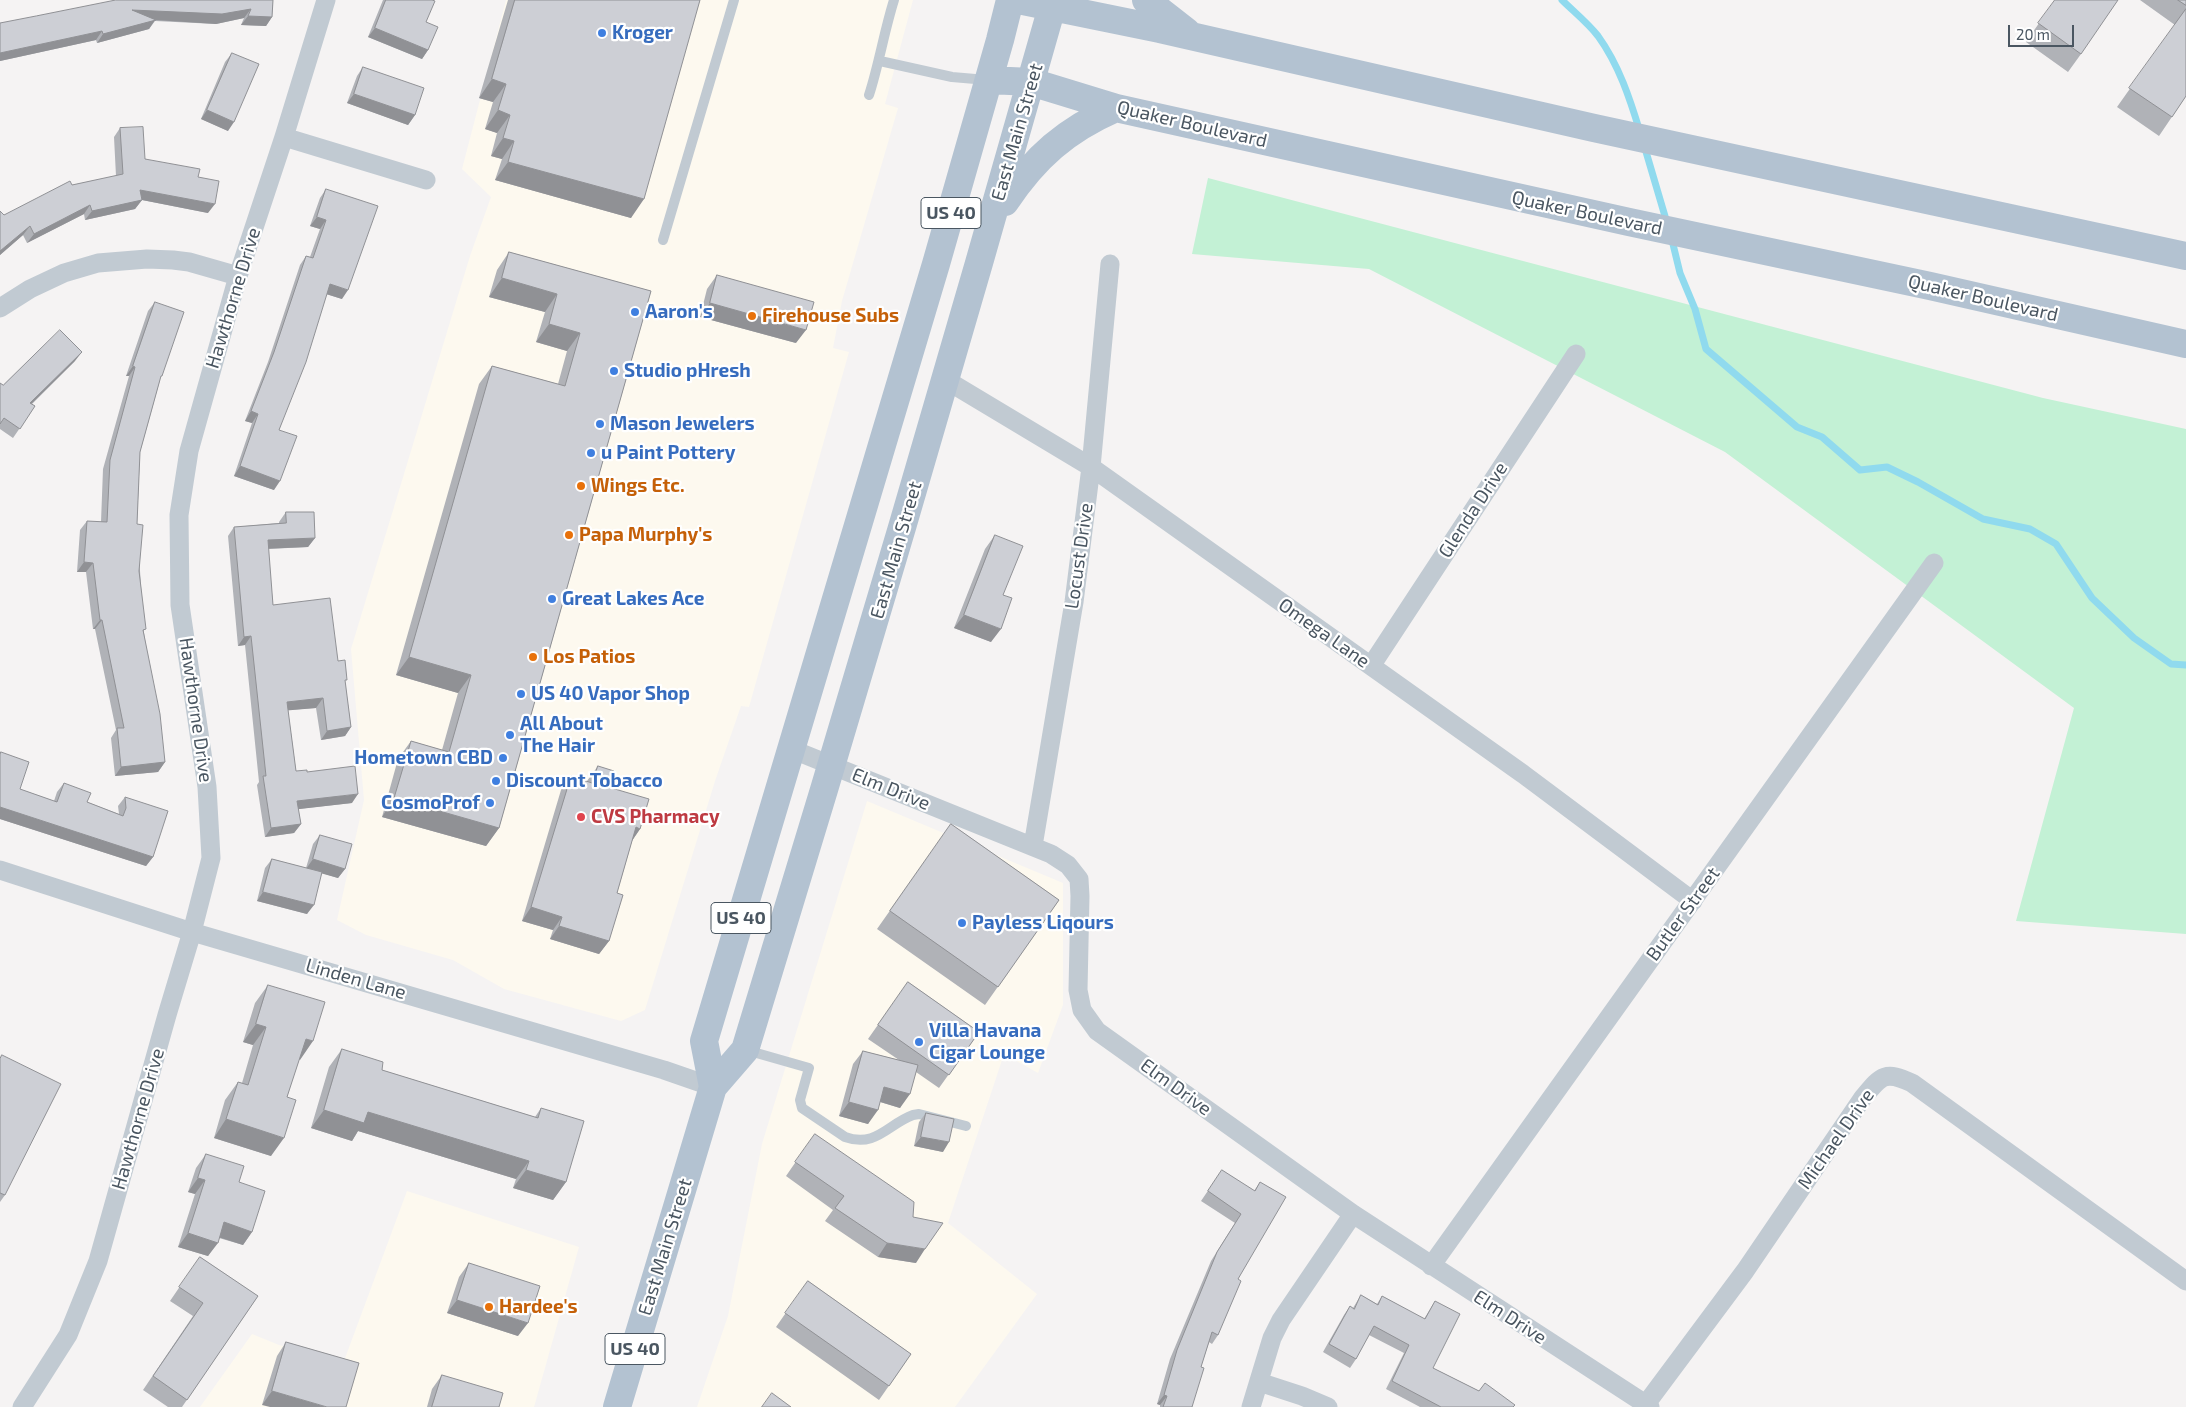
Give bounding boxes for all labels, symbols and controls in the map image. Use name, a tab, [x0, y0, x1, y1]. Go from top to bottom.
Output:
scale bar	[2011, 15, 2077, 47]
place label: Kroger	[612, 22, 673, 44]
text: 20 m	[2016, 25, 2050, 43]
marker: Kroger	[596, 27, 608, 39]
street label: East Main Street	[986, 61, 1048, 203]
street label: Quaker Boulevard	[1115, 96, 1269, 152]
street label: Quaker Boulevard	[1510, 186, 1664, 240]
road number: US 40	[921, 198, 981, 228]
street label: Hawthorne Drive	[201, 225, 265, 371]
street label: Quaker Boulevard	[1906, 270, 2060, 326]
place label: Aaron's	[645, 301, 713, 323]
place label: Firehouse Subs	[762, 305, 899, 327]
marker: Aaron's	[629, 306, 641, 318]
marker: Firehouse Subs	[746, 310, 758, 322]
place label: Studio pHresh	[624, 360, 751, 382]
marker: Studio pHresh	[608, 365, 620, 377]
place label: Mason Jewelers	[610, 413, 755, 435]
marker: Mason Jewelers	[594, 418, 606, 430]
place label: u Paint Pottery	[601, 442, 735, 464]
marker: u Paint Pottery	[585, 447, 597, 459]
street label: Glenda Drive	[1434, 458, 1512, 562]
place label: Wings Etc.	[591, 475, 685, 497]
street label: East Main Street	[865, 479, 927, 621]
marker: Wings Etc.	[575, 480, 587, 492]
street label: Locust Drive	[1060, 501, 1098, 611]
place label: Papa Murphy's	[579, 524, 712, 546]
marker: Papa Murphy's	[563, 529, 575, 541]
place label: Great Lakes Ace	[562, 588, 705, 610]
marker: Great Lakes Ace	[546, 593, 558, 605]
street label: Omega Lane	[1274, 593, 1374, 673]
street label: Hawthorne Drive	[175, 636, 217, 784]
place label: Los Patios	[543, 646, 635, 668]
marker: Los Patios	[527, 651, 539, 663]
place label: US 40 Vapor Shop	[531, 683, 690, 705]
marker: US 40 Vapor Shop	[515, 688, 527, 700]
place label: All About The Hair	[520, 713, 603, 757]
marker: All About The Hair	[504, 729, 516, 741]
place label: Hometown CBD	[354, 747, 493, 769]
marker: Hometown CBD	[497, 752, 509, 764]
street label: Elm Drive	[849, 763, 933, 815]
place label: Discount Tobacco	[506, 770, 663, 792]
marker: Discount Tobacco	[490, 775, 502, 787]
place label: CosmoProf	[381, 792, 480, 814]
marker: CosmoProf	[484, 797, 496, 809]
place label: CVS Pharmacy	[591, 806, 720, 828]
marker: CVS Pharmacy	[575, 811, 587, 823]
street label: Butler Street	[1641, 863, 1725, 965]
road number: US 40	[711, 902, 771, 934]
place label: Payless Liqours	[972, 912, 1114, 934]
marker: Payless Liqours	[956, 917, 968, 929]
street label: Linden Lane	[303, 954, 409, 1004]
place label: Villa Havana Cigar Lounge	[929, 1020, 1045, 1064]
marker: Villa Havana Cigar Lounge	[913, 1036, 925, 1048]
street label: Hawthorne Drive	[107, 1046, 169, 1192]
street label: Elm Drive	[1136, 1054, 1216, 1120]
street label: Michael Drive	[1793, 1084, 1879, 1194]
street label: East Main Street	[633, 1176, 697, 1318]
street label: Elm Drive	[1469, 1285, 1551, 1349]
place label: Hardee's	[499, 1296, 578, 1318]
marker: Hardee's	[483, 1301, 495, 1313]
road number: US 40	[605, 1334, 665, 1365]

